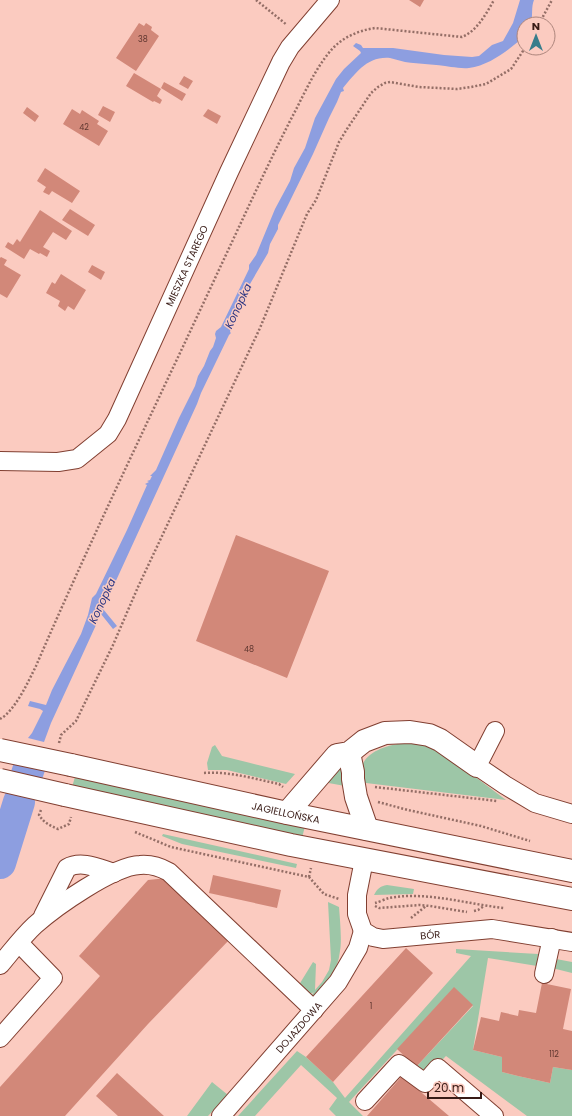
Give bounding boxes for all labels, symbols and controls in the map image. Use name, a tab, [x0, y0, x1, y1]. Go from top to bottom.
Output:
north arrow	[516, 16, 556, 56]
text: N	[532, 18, 540, 34]
house number: 38	[138, 34, 148, 45]
house number: 42	[79, 122, 89, 133]
street label: MIESZKA STAREGO	[162, 222, 212, 309]
water label: Konopka	[221, 280, 256, 331]
water label: Konopka	[85, 575, 120, 626]
house number: 48	[244, 644, 254, 655]
street label: JAGIELLOŃSKA	[250, 798, 322, 827]
street label: BÓR	[420, 926, 441, 943]
street label: DOJAZDOWA	[272, 998, 325, 1056]
house number: 1	[370, 1001, 372, 1012]
house number: 112	[549, 1049, 559, 1060]
scale bar	[428, 1074, 481, 1100]
text: 20 m	[434, 1079, 464, 1096]

